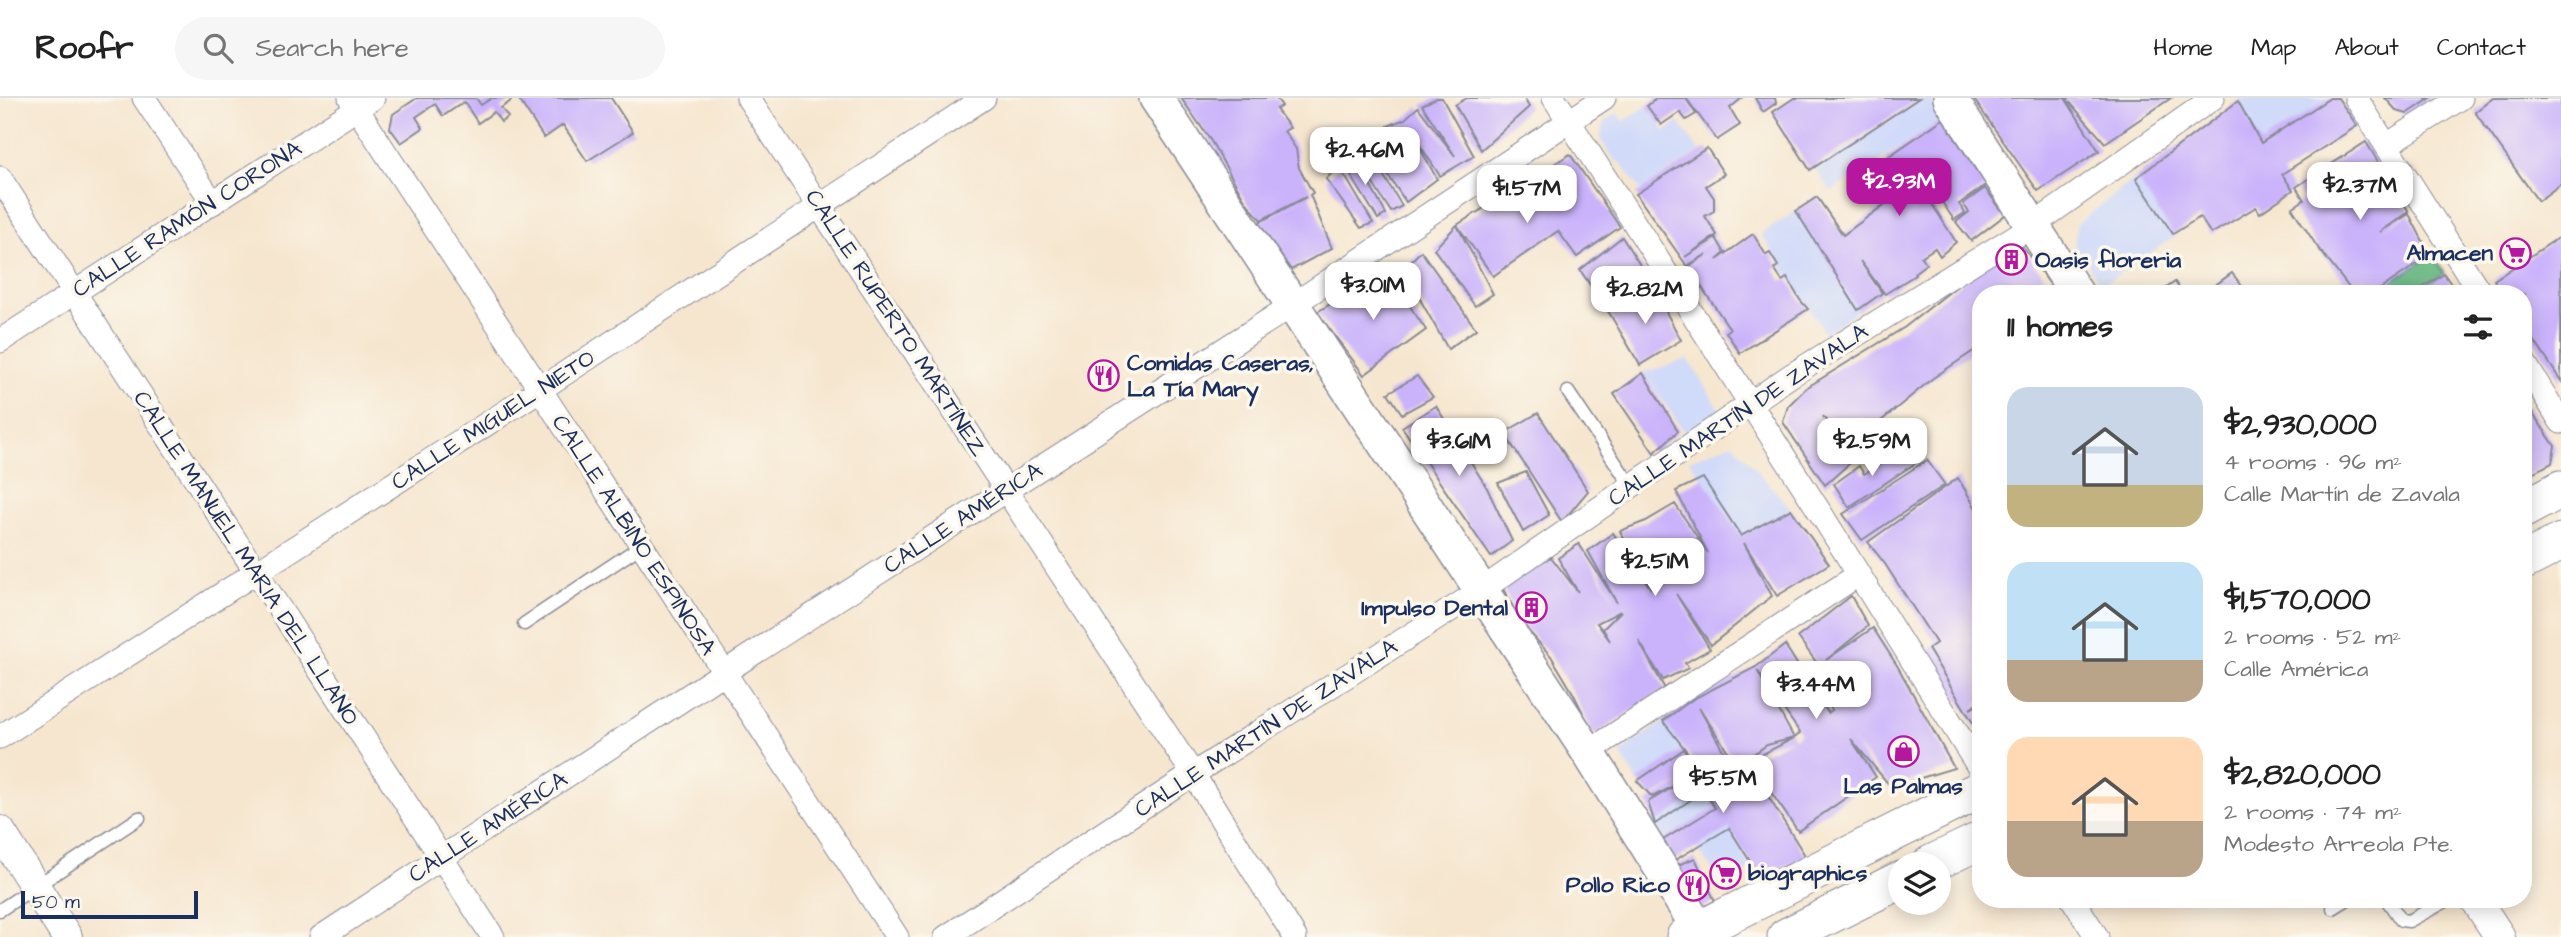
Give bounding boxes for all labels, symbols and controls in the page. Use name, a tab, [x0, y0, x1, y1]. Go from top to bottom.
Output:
search box	[175, 17, 665, 80]
text: Roofr	[35, 25, 133, 71]
icon: search	[199, 29, 237, 67]
text: Search here	[255, 30, 409, 66]
text: Home	[2153, 31, 2213, 65]
text: Map	[2251, 31, 2296, 65]
text: About	[2334, 31, 2399, 65]
text: Contact	[2437, 31, 2526, 65]
pin: $2.46M	[1308, 127, 1422, 187]
street label: CALLE RAMÓN CORONA	[66, 133, 308, 305]
text: $2.46M	[1326, 134, 1404, 166]
pin: $2.93M	[1842, 158, 1956, 218]
pin: $2.37M	[2303, 162, 2417, 222]
text: $2.93M	[1862, 165, 1936, 197]
pin: $1.57M	[1470, 166, 1584, 225]
text: $2.37M	[2323, 169, 2397, 201]
text: $1.57M	[1493, 172, 1561, 204]
street label: CALLE RUPERTO MARTÍNEZ	[797, 183, 995, 463]
supermarket icon: Almacen	[2499, 236, 2533, 270]
place label: Almacen	[2407, 237, 2493, 269]
building icon: Oasis floreria	[1995, 243, 2029, 277]
place label: Oasis floreria	[2035, 244, 2181, 276]
pin: $3.01M	[1316, 262, 1430, 322]
pin: $2.82M	[1588, 266, 1702, 326]
text: $3.01M	[1341, 269, 1405, 301]
text: $2.82M	[1607, 273, 1683, 305]
text: 11 homes	[2007, 306, 2113, 348]
icon: filters	[2459, 308, 2497, 346]
street label: CALLE MARTÍN DE ZAVALA	[1602, 316, 1875, 514]
street label: CALLE MIGUEL NIETO	[385, 342, 601, 498]
place label: Comidas Caseras, La Tía Mary	[1127, 347, 1314, 407]
restaurant icon: Comidas Caseras, La Tía Mary	[1087, 359, 1121, 393]
street label: CALLE MANUEL MARIA DEL LLANO	[126, 384, 366, 732]
text: $2,930,000	[2224, 404, 2377, 446]
street label: CALLE ALBINO ESPINOSA	[544, 408, 724, 662]
icon: home	[2063, 415, 2147, 499]
pin: $3.61M	[1402, 418, 1516, 478]
pin: $2.59M	[1815, 418, 1929, 478]
text: $3.61M	[1427, 425, 1491, 457]
text: $2.59M	[1833, 425, 1911, 457]
text: 4 rooms · 96 m²	[2224, 446, 2402, 478]
street label: CALLE AMÉRICA	[877, 454, 1049, 582]
text: Calle Martín de Zavala	[2224, 478, 2460, 510]
pin: $2.51M	[1598, 538, 1712, 598]
text: $2.51M	[1621, 545, 1689, 577]
text: $1,570,000	[2224, 579, 2371, 621]
icon: home	[2063, 590, 2147, 674]
building icon: Impulso Dental	[1514, 591, 1548, 625]
place label: Impulso Dental	[1361, 592, 1508, 624]
text: 2 rooms · 52 m²	[2224, 621, 2401, 653]
street label: CALLE MARTÍN DE ZAVALA	[1128, 631, 1404, 825]
text: Calle América	[2224, 653, 2368, 685]
pin: $3.44M	[1759, 662, 1873, 721]
text: $3.44M	[1777, 668, 1855, 700]
shop icon: Las Palmas	[1886, 735, 1920, 769]
text: $2,820,000	[2224, 754, 2381, 796]
pin: $5.5M	[1674, 756, 1772, 815]
text: $5.5M	[1689, 762, 1757, 794]
street label: CALLE AMÉRICA	[402, 763, 574, 891]
icon: home	[2063, 765, 2147, 849]
place label: Las Palmas	[1843, 770, 1963, 802]
text: 2 rooms · 74 m²	[2224, 796, 2402, 828]
text: Modesto Arreola Pte.	[2224, 828, 2453, 860]
map controls	[1888, 852, 1951, 915]
button: layers	[1888, 852, 1951, 915]
supermarket icon: biographics	[1708, 856, 1742, 890]
place label: biographics	[1748, 857, 1868, 890]
restaurant icon: Pollo Rico	[1676, 868, 1710, 902]
place label: Pollo Rico	[1566, 869, 1670, 901]
scale bar	[21, 888, 198, 920]
text: 50 m	[32, 889, 80, 916]

